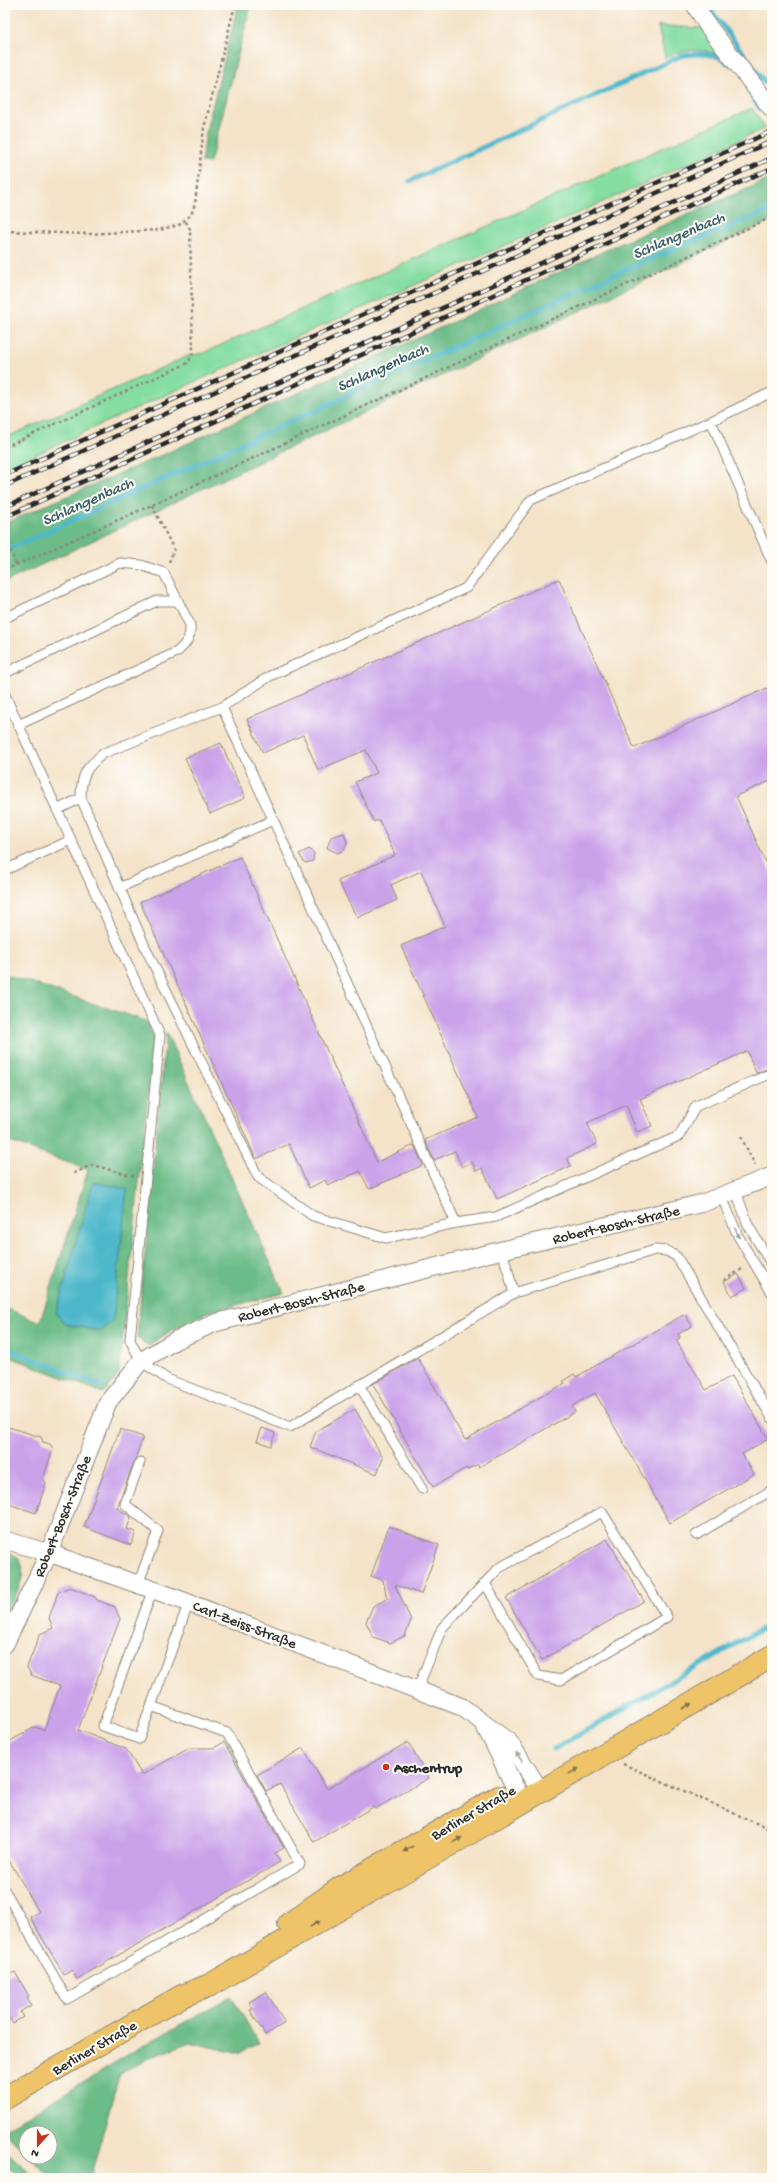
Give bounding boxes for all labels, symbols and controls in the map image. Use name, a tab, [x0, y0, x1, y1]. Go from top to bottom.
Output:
water label: Schlangenbach	[631, 209, 728, 265]
water label: Schlangenbach	[335, 340, 432, 398]
water label: Schlangenbach	[40, 474, 137, 532]
street label: Robert-Bosch-Straße	[551, 1203, 682, 1249]
one-way arrow	[734, 1227, 740, 1238]
street label: Robert-Bosch-Straße	[236, 1278, 367, 1327]
street label: Robert-Bosch-Straße	[31, 1453, 97, 1580]
street label: Carl-Zeiss-Straße	[190, 1598, 299, 1654]
one-way arrow	[681, 1702, 693, 1709]
one-way arrow	[515, 1752, 523, 1762]
place label: Aschentrup	[393, 1760, 463, 1778]
marker: Aschentrup	[381, 1762, 391, 1772]
one-way arrow	[568, 1767, 580, 1774]
street label: Berliner Straße	[428, 1782, 520, 1846]
one-way arrow	[451, 1836, 463, 1843]
one-way arrow	[402, 1846, 414, 1853]
one-way arrow	[309, 1920, 321, 1927]
street label: Berliner Straße	[49, 2017, 141, 2081]
north arrow	[18, 2125, 58, 2165]
text: N	[30, 2146, 41, 2159]

